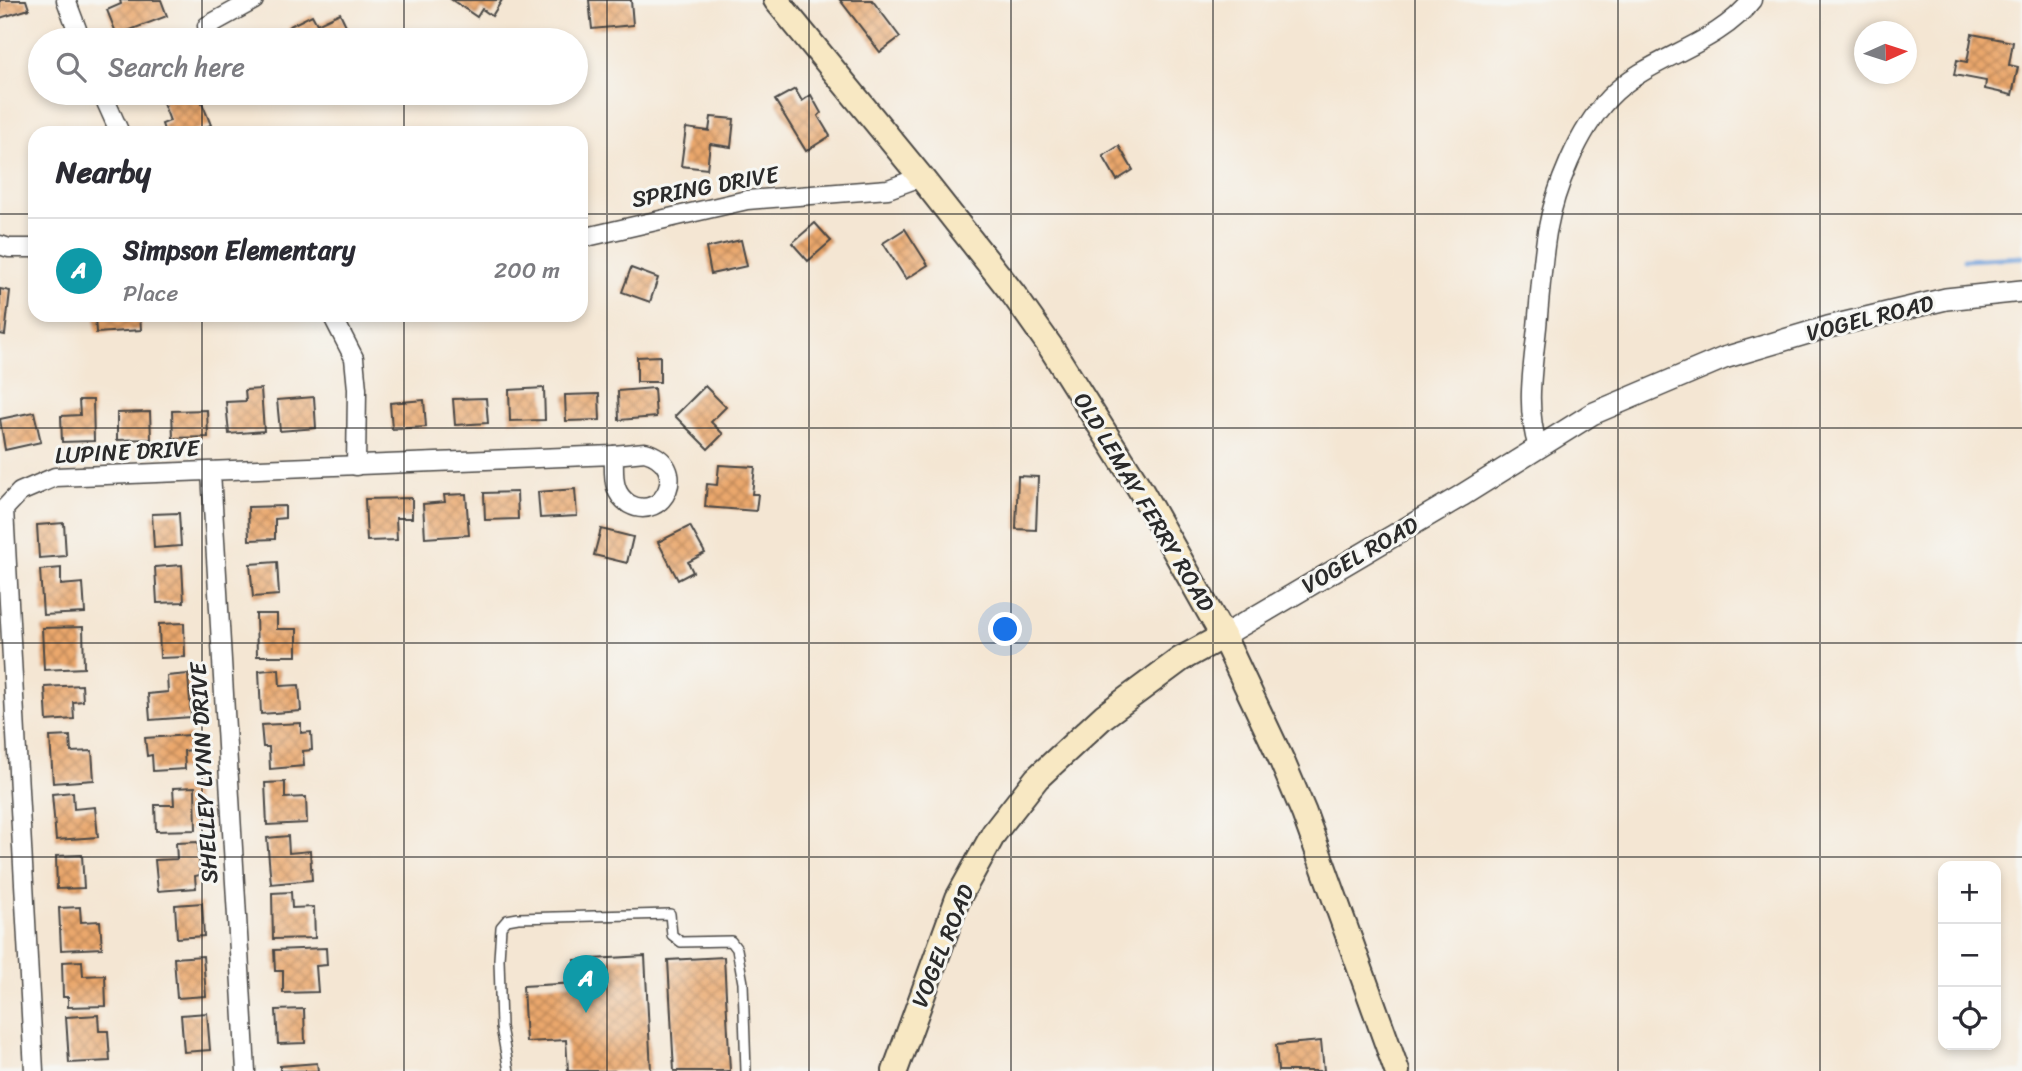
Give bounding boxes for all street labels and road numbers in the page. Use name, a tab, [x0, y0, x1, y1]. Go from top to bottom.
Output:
street label: SPRING DRIVE	[628, 154, 783, 220]
street label: VOGEL ROAD	[1802, 282, 1938, 354]
street label: OLD LEMAY FERRY ROAD	[1062, 384, 1226, 620]
street label: LUPINE DRIVE	[54, 428, 202, 476]
street label: VOGEL ROAD	[1293, 505, 1427, 605]
street label: SHELLEY LYNN DRIVE	[178, 660, 230, 885]
street label: VOGEL ROAD	[900, 878, 986, 1014]

